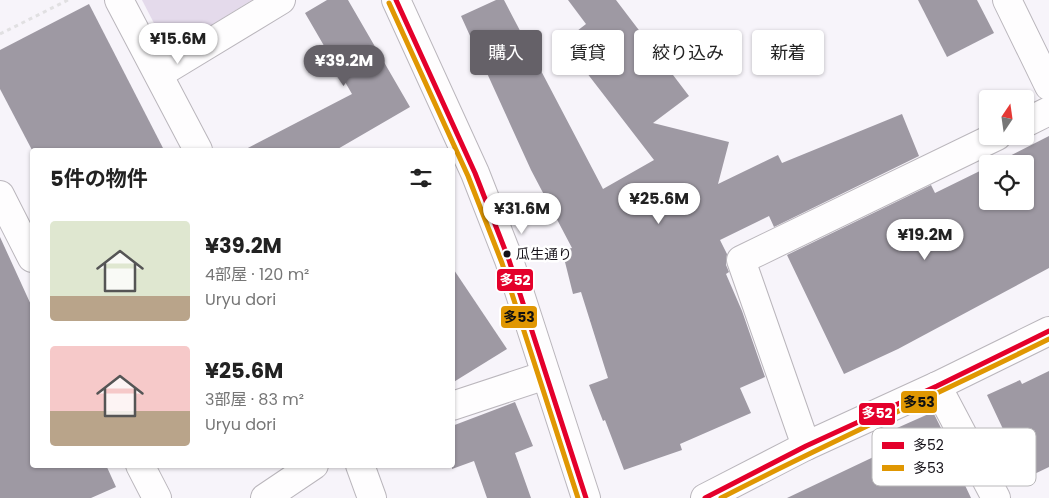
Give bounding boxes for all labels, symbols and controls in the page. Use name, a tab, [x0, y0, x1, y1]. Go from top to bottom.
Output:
pin: ¥15.6M	[137, 22, 219, 65]
text: ¥15.6M	[150, 27, 206, 50]
chip: 購入	[470, 30, 542, 75]
chip: 賃貸	[552, 30, 624, 75]
chip: 絞り込み	[634, 30, 742, 75]
chip: 新着	[752, 30, 824, 75]
pin: ¥39.2M	[303, 44, 385, 87]
text: ¥39.2M	[315, 49, 373, 72]
north arrow	[979, 90, 1034, 145]
map controls	[979, 90, 1034, 210]
button: locate	[979, 155, 1034, 210]
text: 5件の物件	[50, 164, 148, 193]
icon: filters	[407, 164, 435, 192]
pin: ¥25.6M	[618, 182, 700, 225]
text: ¥25.6M	[629, 187, 689, 210]
pin: ¥31.6M	[481, 192, 563, 235]
text: ¥31.6M	[494, 197, 550, 220]
pin: ¥19.2M	[884, 218, 966, 261]
text: ¥19.2M	[898, 223, 952, 246]
text: ¥39.2M	[205, 231, 282, 260]
icon: home	[90, 241, 150, 301]
place label: 瓜生通り	[516, 244, 572, 264]
marker: 瓜生通り	[502, 249, 512, 259]
text: 4部屋 · 120 m²	[205, 263, 309, 286]
line badge: 多52	[496, 268, 534, 292]
text: 多52	[499, 270, 531, 290]
text: Uryu dori	[205, 288, 276, 311]
line badge: 多53	[500, 305, 538, 329]
text: 多53	[503, 307, 535, 327]
text: ¥25.6M	[205, 356, 283, 385]
icon: home	[90, 366, 150, 426]
text: 3部屋 · 83 m²	[205, 388, 304, 411]
line badge: 多53	[900, 390, 938, 414]
text: 多53	[903, 392, 935, 412]
line badge: 多52	[858, 402, 896, 426]
text: 多52	[861, 403, 893, 423]
text: Uryu dori	[205, 413, 276, 436]
legend	[872, 428, 1036, 486]
text: 多52	[913, 435, 944, 455]
text: 多53	[913, 458, 944, 478]

